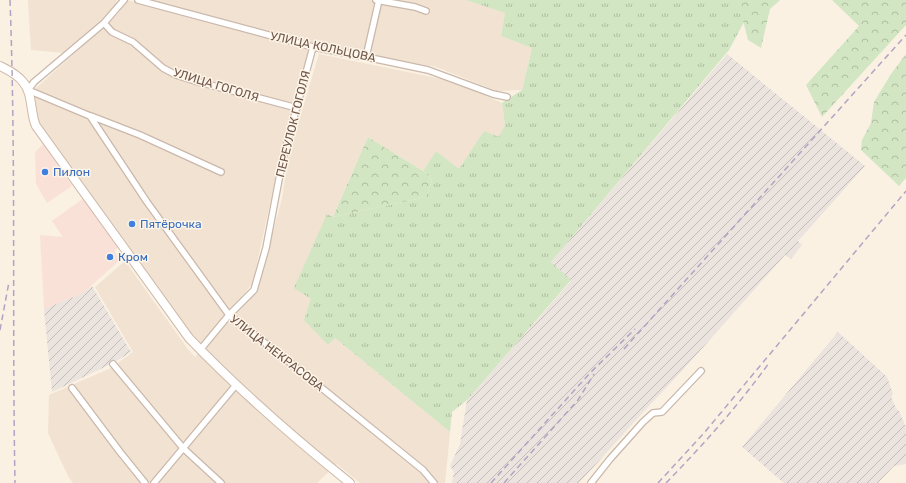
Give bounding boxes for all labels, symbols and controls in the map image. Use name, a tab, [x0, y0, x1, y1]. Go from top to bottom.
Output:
street label: УЛИЦА КОЛЬЦОВА	[269, 29, 377, 65]
street label: УЛИЦА ГОГОЛЯ	[172, 65, 260, 105]
street label: ПЕРЕУЛОК ГОГОЛЯ	[273, 69, 313, 179]
place label: Пилон	[53, 165, 90, 179]
marker: Пилон	[40, 167, 50, 177]
place label: Пятёрочка	[140, 217, 202, 231]
marker: Пятёрочка	[127, 219, 137, 229]
place label: Кром	[118, 250, 148, 264]
marker: Кром	[105, 252, 115, 262]
street label: УЛИЦА НЕКРАСОВА	[227, 312, 327, 394]

